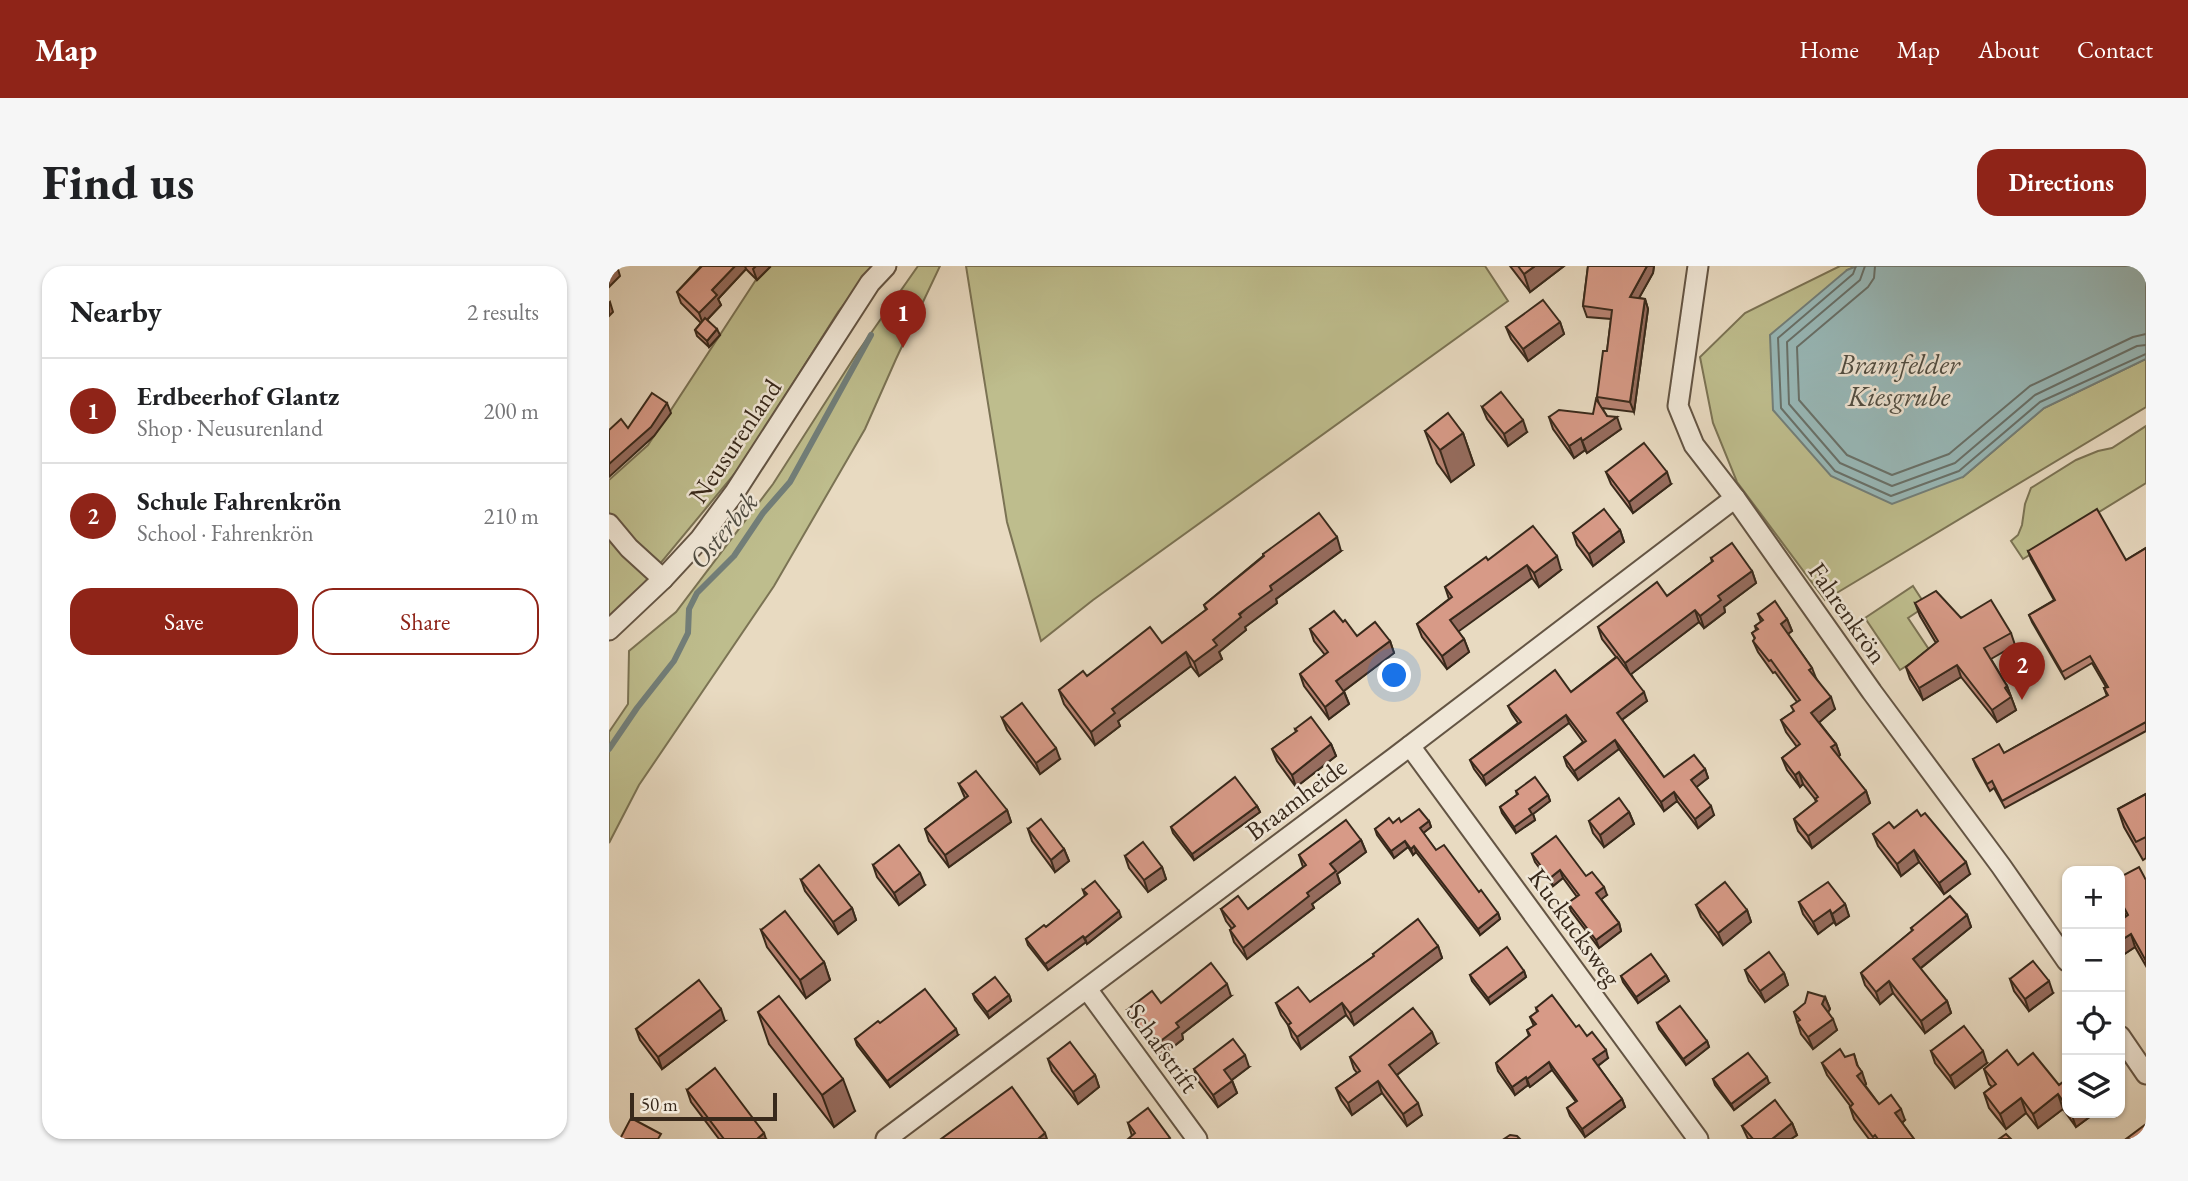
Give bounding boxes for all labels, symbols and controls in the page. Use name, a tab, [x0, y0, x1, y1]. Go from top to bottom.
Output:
text: Map	[35, 28, 97, 71]
text: Home	[1799, 34, 1859, 65]
text: Map	[1897, 34, 1940, 65]
text: About	[1978, 34, 2039, 65]
text: Contact	[2077, 34, 2153, 65]
button: Directions	[1977, 149, 2146, 216]
text: Find us	[42, 150, 194, 214]
pin: 1	[880, 290, 926, 348]
text: Nearby	[70, 292, 162, 331]
text: 2 results	[467, 297, 539, 327]
water label: Bramfelder Kiesgrube	[1837, 346, 1961, 414]
street label: Neusurenland	[681, 372, 789, 510]
text: Erdbeerhof Glantz	[137, 379, 339, 413]
text: 1	[87, 396, 99, 426]
text: 200 m	[483, 396, 539, 426]
text: Shop · Neusurenland	[137, 413, 323, 443]
text: Schule Fahrenkrön	[137, 484, 341, 518]
water label: Osterbek	[680, 484, 766, 576]
text: 2	[87, 501, 99, 531]
text: 210 m	[483, 501, 539, 531]
text: School · Fahrenkrön	[137, 518, 314, 548]
street label: Fahrenkrön	[1801, 556, 1895, 671]
button: Save	[70, 588, 298, 655]
button: Share	[312, 588, 539, 655]
pin: 2	[1999, 642, 2045, 700]
your location	[1377, 658, 1411, 692]
street label: Braamheide	[1239, 750, 1353, 848]
street label: Kuckucksweg	[1521, 861, 1630, 993]
map controls	[2062, 866, 2125, 1118]
button: +	[2062, 866, 2125, 929]
button: −	[2062, 929, 2125, 992]
button: locate	[2062, 992, 2125, 1055]
street label: Schafstrift	[1119, 996, 1207, 1100]
button: layers	[2062, 1055, 2125, 1118]
scale bar	[630, 1090, 777, 1122]
text: 50 m	[641, 1092, 678, 1117]

